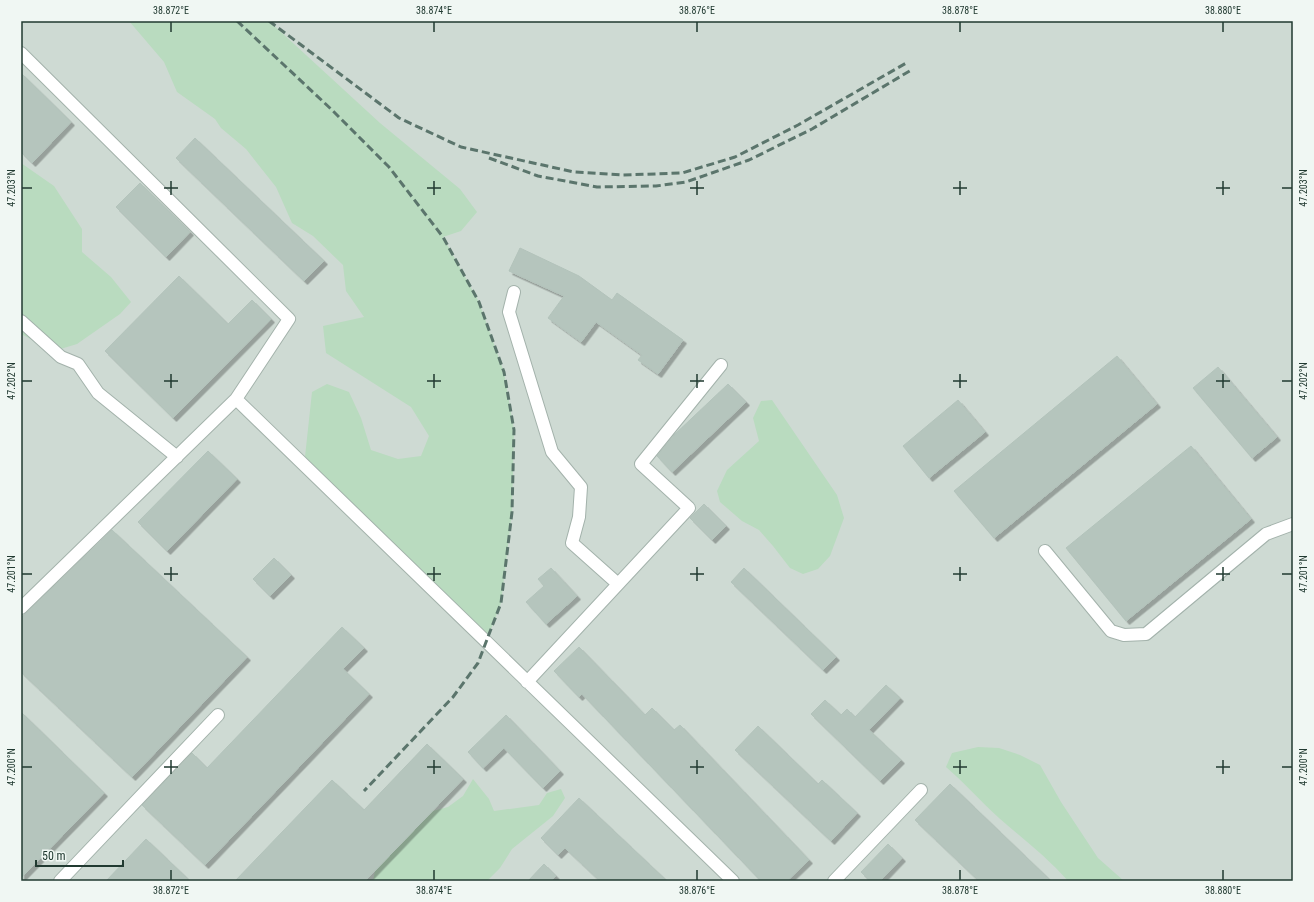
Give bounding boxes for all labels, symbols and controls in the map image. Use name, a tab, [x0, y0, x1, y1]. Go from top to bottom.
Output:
text: 38.872°E	[153, 5, 189, 16]
text: 38.874°E	[416, 5, 452, 16]
text: 38.876°E	[679, 5, 715, 16]
text: 38.878°E	[942, 5, 978, 16]
text: 38.880°E	[1205, 5, 1241, 16]
text: 47.203°N	[6, 169, 17, 207]
text: 47.203°N	[1298, 169, 1309, 207]
text: 47.202°N	[6, 362, 17, 400]
text: 47.202°N	[1298, 362, 1309, 400]
text: 47.201°N	[6, 555, 17, 593]
text: 47.201°N	[1298, 555, 1309, 593]
text: 47.200°N	[6, 748, 17, 786]
text: 47.200°N	[1298, 748, 1309, 786]
scale bar	[36, 842, 123, 868]
text: 50 m	[42, 849, 66, 863]
text: 38.872°E	[153, 885, 189, 896]
text: 38.874°E	[416, 885, 452, 896]
text: 38.876°E	[679, 885, 715, 896]
text: 38.878°E	[942, 885, 978, 896]
text: 38.880°E	[1205, 885, 1241, 896]

